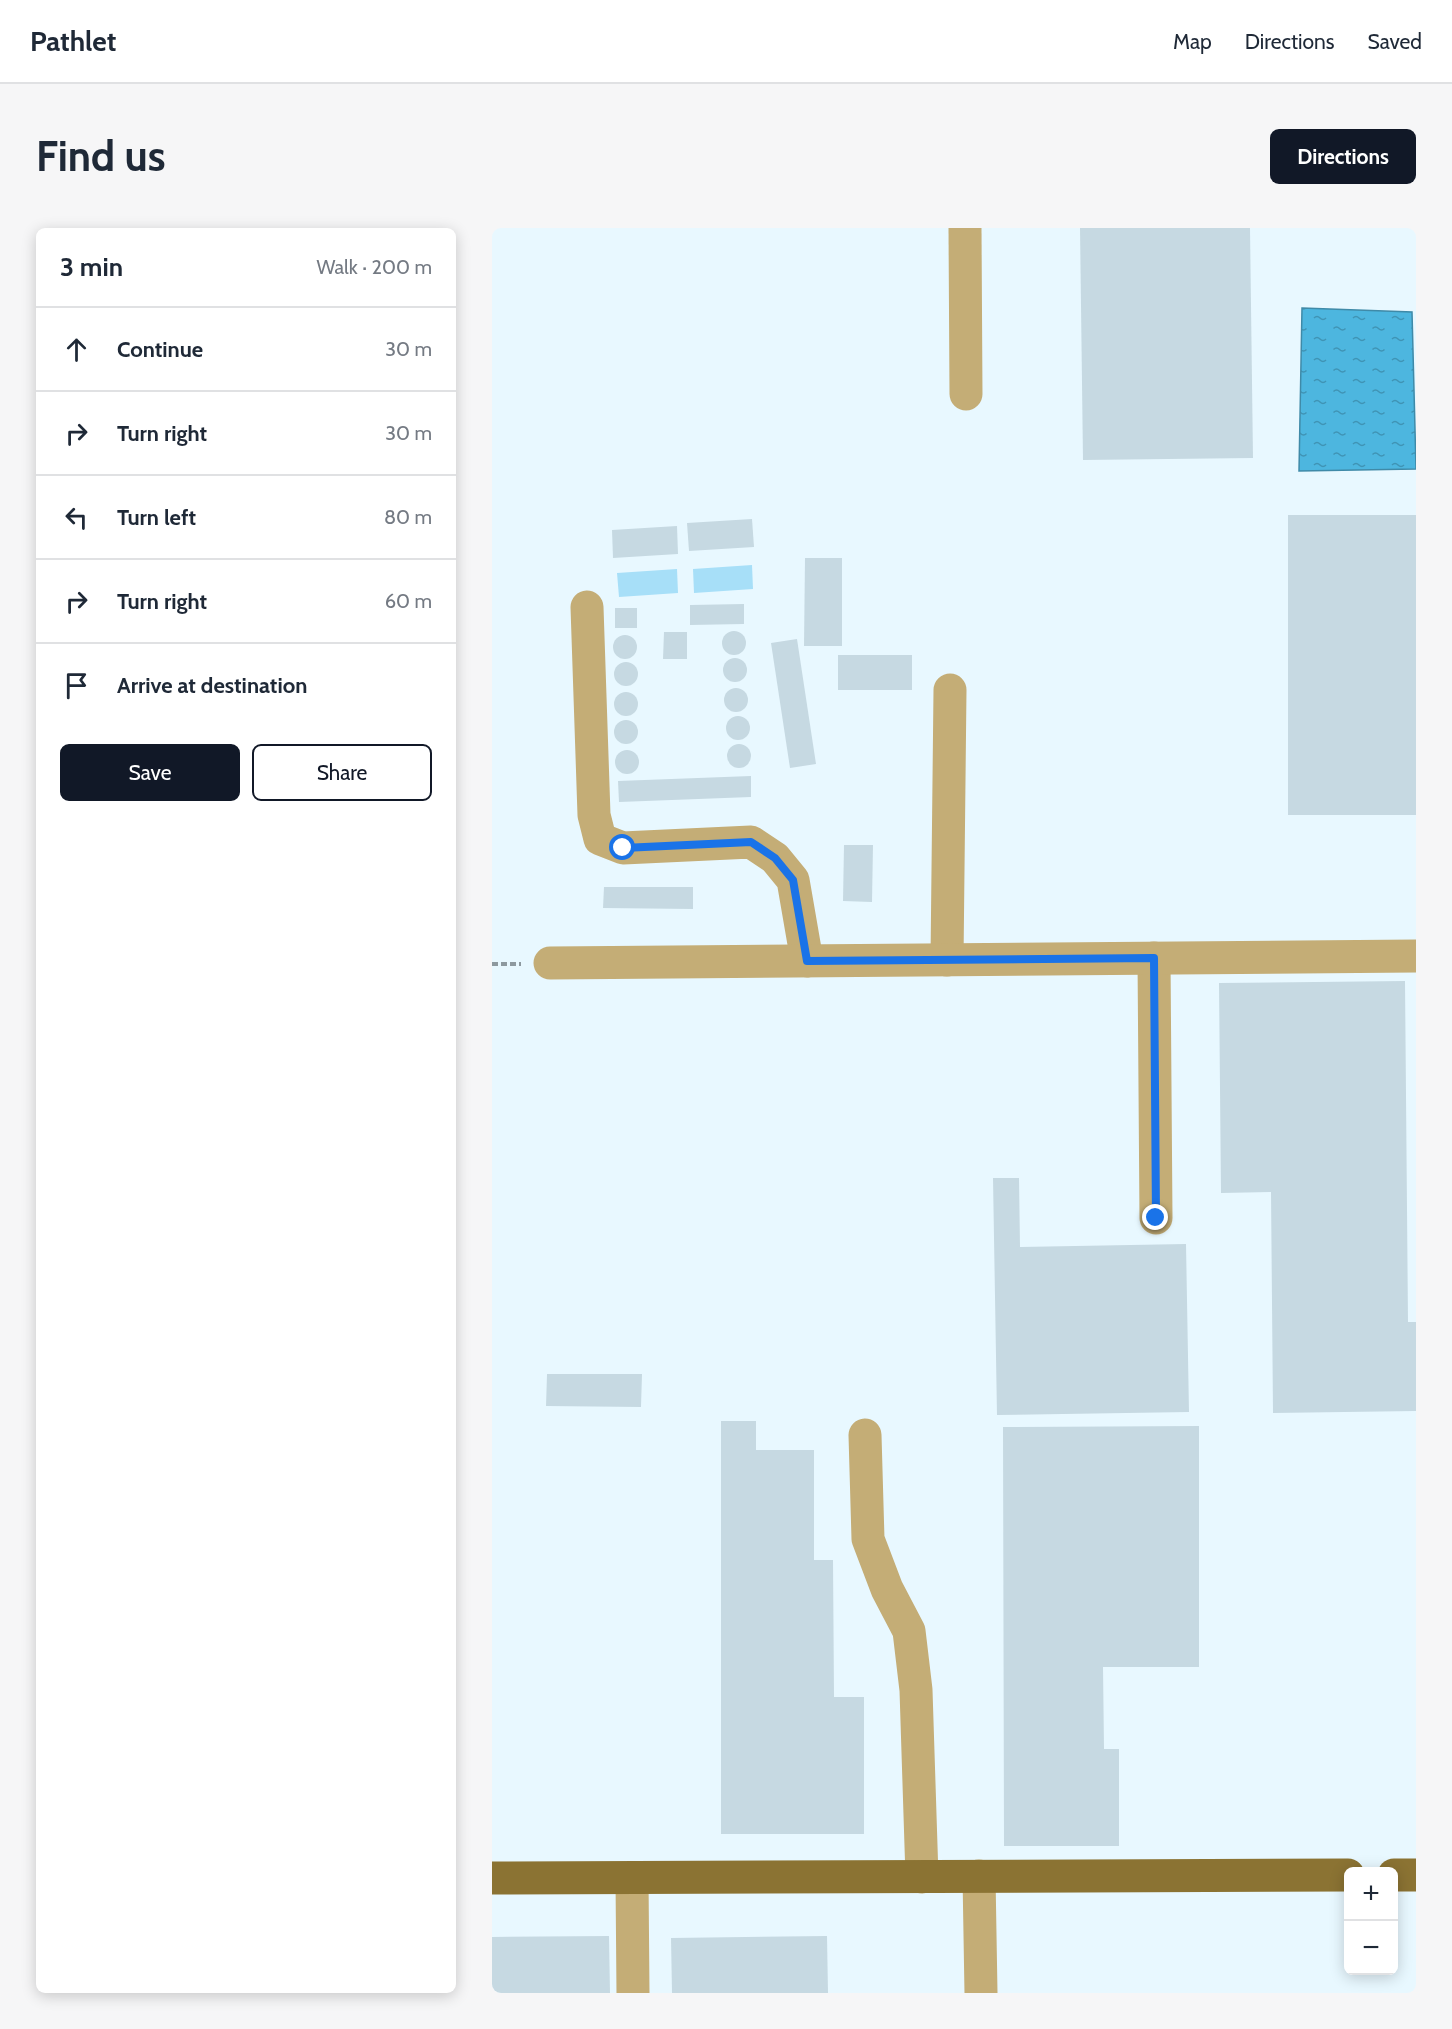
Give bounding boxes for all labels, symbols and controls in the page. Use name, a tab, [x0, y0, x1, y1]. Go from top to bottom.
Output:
text: Pathlet	[30, 24, 116, 58]
text: Map	[1173, 29, 1212, 54]
text: Directions	[1245, 29, 1334, 54]
text: Saved	[1367, 29, 1422, 54]
button: Directions	[1270, 129, 1416, 184]
text: Find us	[36, 130, 165, 182]
text: 3 min	[60, 251, 123, 283]
text: Walk · 200 m	[316, 255, 432, 279]
icon: ahead	[60, 333, 93, 366]
text: Continue	[117, 336, 203, 363]
text: 30 m	[385, 337, 432, 361]
icon: right	[60, 417, 93, 450]
text: Turn right	[117, 420, 207, 447]
text: 30 m	[385, 421, 432, 445]
icon: left	[60, 501, 93, 534]
text: Turn left	[117, 504, 196, 531]
text: 80 m	[384, 505, 432, 529]
icon: right	[60, 585, 93, 618]
text: Turn right	[117, 588, 207, 615]
text: 60 m	[385, 589, 432, 613]
icon: arrive	[60, 669, 93, 702]
text: Arrive at destination	[117, 672, 307, 699]
button: Save	[60, 744, 240, 801]
button: Share	[252, 744, 432, 801]
route start	[609, 834, 635, 860]
route end	[1142, 1204, 1168, 1230]
map controls	[1344, 1867, 1398, 1975]
button: +	[1344, 1867, 1398, 1921]
button: −	[1344, 1921, 1398, 1975]

